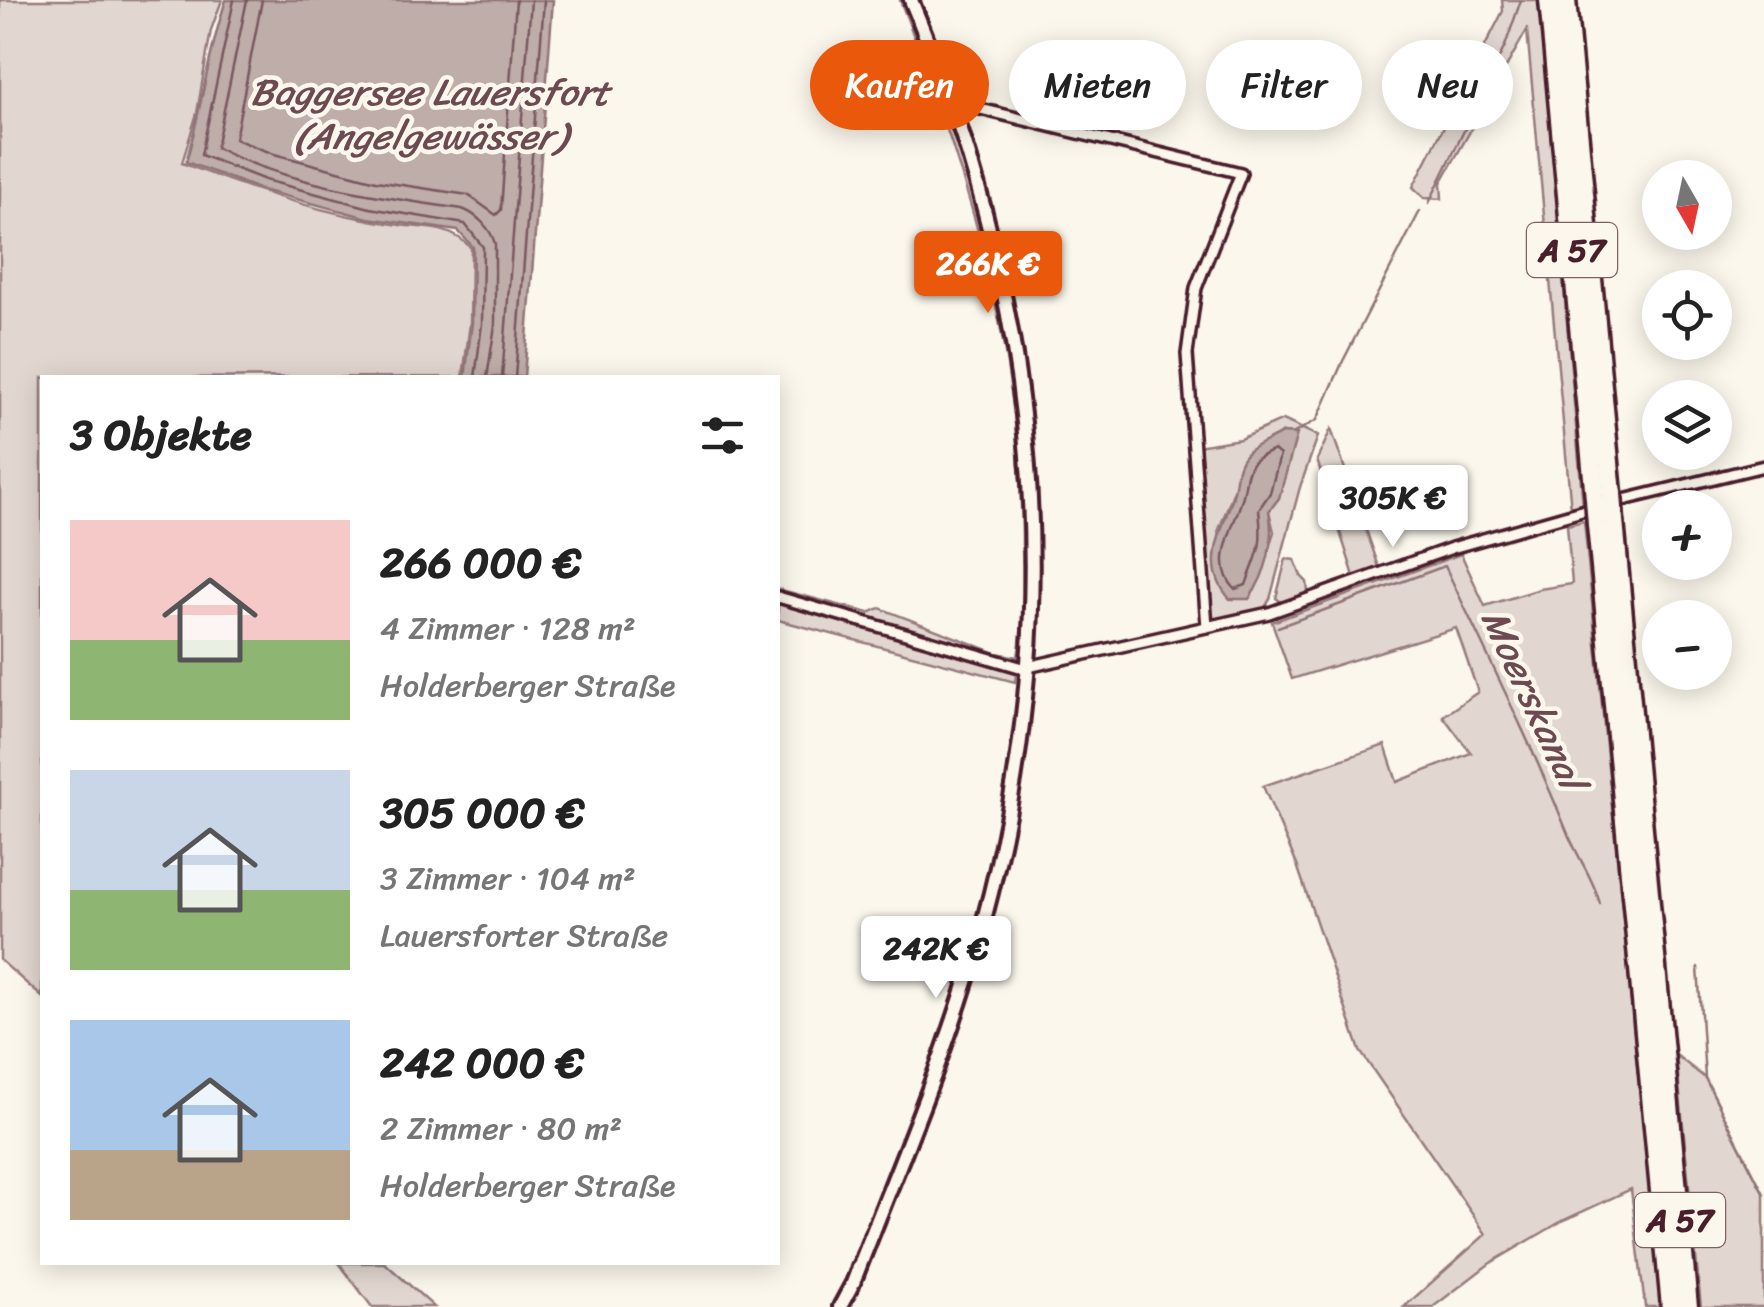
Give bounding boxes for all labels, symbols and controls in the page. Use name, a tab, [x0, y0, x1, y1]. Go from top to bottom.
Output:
chip: Kaufen	[810, 40, 989, 130]
chip: Mieten	[1009, 40, 1186, 130]
chip: Filter	[1206, 40, 1362, 130]
chip: Neu	[1382, 40, 1513, 130]
water label: Baggersee Lauersfort (Angelgewässer)	[250, 59, 614, 170]
north arrow	[1642, 160, 1732, 250]
map controls	[1642, 160, 1732, 690]
road number: A 57	[1527, 223, 1617, 277]
pin: 266K €	[907, 231, 1069, 316]
text: 266K €	[936, 235, 1040, 292]
button: locate	[1642, 270, 1732, 360]
button: layers	[1642, 380, 1732, 470]
text: 3 Objekte	[70, 398, 252, 472]
icon: filters	[695, 408, 750, 463]
pin: 305K €	[1312, 465, 1474, 550]
text: 305K €	[1340, 469, 1446, 526]
button: +	[1642, 490, 1732, 580]
text: 266 000 €	[380, 526, 581, 600]
icon: home	[150, 560, 270, 680]
water label: Moerskanal	[1462, 598, 1608, 808]
text: 4 Zimmer · 128 m²	[380, 600, 635, 657]
button: −	[1642, 600, 1732, 690]
text: Holderberger Straße	[380, 657, 675, 714]
text: 305 000 €	[380, 776, 585, 850]
icon: home	[150, 810, 270, 930]
text: 3 Zimmer · 104 m²	[380, 850, 636, 907]
text: Lauersforter Straße	[380, 907, 668, 964]
pin: 242K €	[855, 916, 1017, 1001]
text: 242K €	[883, 920, 989, 977]
text: 242 000 €	[380, 1026, 584, 1100]
icon: home	[150, 1060, 270, 1180]
text: 2 Zimmer · 80 m²	[380, 1100, 622, 1157]
text: Holderberger Straße	[380, 1157, 675, 1214]
road number: A 57	[1635, 1193, 1725, 1247]

